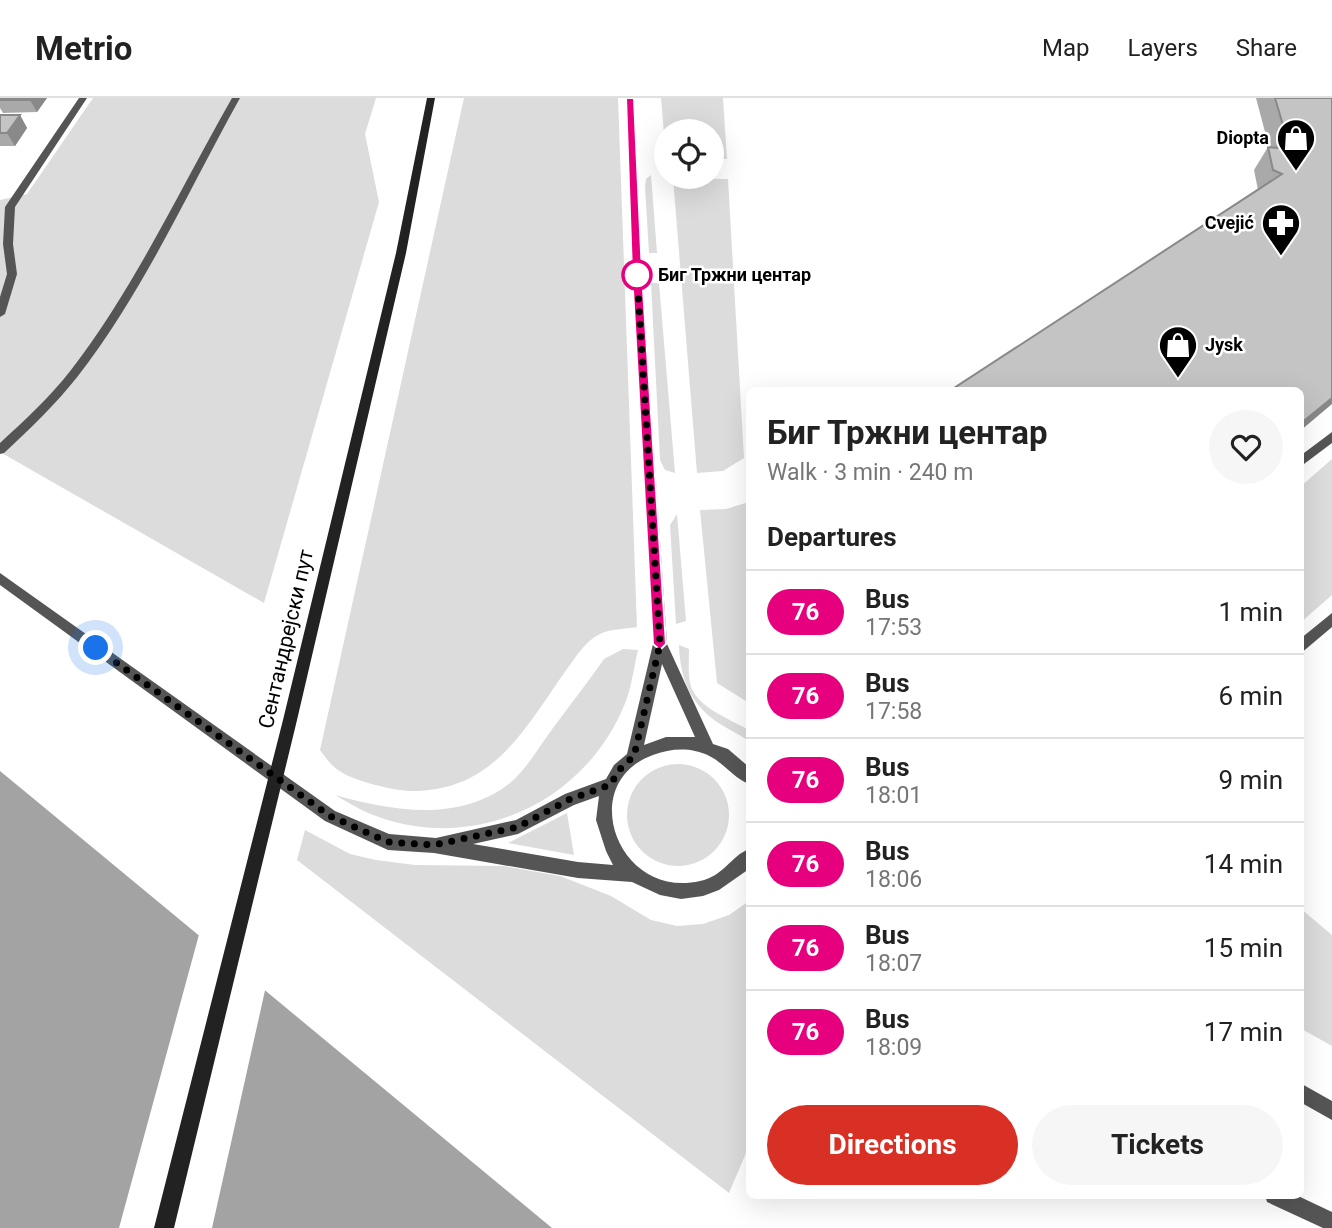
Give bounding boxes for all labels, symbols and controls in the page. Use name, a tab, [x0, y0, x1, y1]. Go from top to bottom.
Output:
text: Metrio	[35, 29, 132, 68]
text: Map	[1042, 34, 1090, 62]
text: Layers	[1128, 34, 1198, 62]
text: Share	[1236, 34, 1297, 62]
shop icon: Diopta	[1275, 117, 1317, 172]
map controls	[654, 119, 724, 189]
button: locate	[654, 119, 724, 189]
place label: Diopta	[1217, 127, 1269, 148]
pharmacy icon: Cvejić	[1260, 202, 1302, 257]
place label: Cvejić	[1205, 212, 1254, 233]
marker: Биг Тржни центар	[622, 260, 652, 290]
place label: Биг Тржни центар	[658, 264, 811, 285]
shop icon: Jysk	[1157, 324, 1199, 379]
place label: Jysk	[1205, 334, 1243, 355]
button: heart	[1209, 410, 1283, 484]
text: Биг Тржни центар	[767, 413, 1048, 452]
text: Walk · 3 min · 240 m	[767, 459, 973, 486]
text: Departures	[767, 522, 897, 552]
street label: Сентандрејски пут	[254, 547, 318, 731]
text: Bus	[865, 584, 910, 614]
text: 1 min	[1218, 597, 1283, 627]
text: 76	[792, 598, 819, 626]
text: 17:53	[865, 614, 922, 641]
your location	[78, 630, 113, 665]
text: Bus	[865, 668, 910, 698]
text: 6 min	[1218, 681, 1283, 711]
text: 76	[792, 682, 819, 710]
text: 17:58	[865, 698, 922, 725]
text: Bus	[865, 752, 910, 782]
text: 9 min	[1218, 765, 1283, 795]
text: 76	[792, 766, 819, 794]
text: 18:01	[865, 782, 922, 809]
text: Bus	[865, 836, 910, 866]
text: 14 min	[1204, 849, 1283, 879]
text: 76	[792, 850, 819, 878]
text: 18:06	[865, 866, 922, 893]
text: Bus	[865, 920, 910, 950]
text: 15 min	[1204, 933, 1283, 963]
text: 76	[792, 934, 819, 962]
text: 18:07	[865, 950, 922, 977]
text: Bus	[865, 1004, 910, 1034]
text: 17 min	[1204, 1017, 1283, 1047]
text: 76	[792, 1018, 819, 1046]
text: 18:09	[865, 1034, 922, 1061]
button: Directions	[767, 1105, 1018, 1185]
button: Tickets	[1032, 1105, 1283, 1185]

